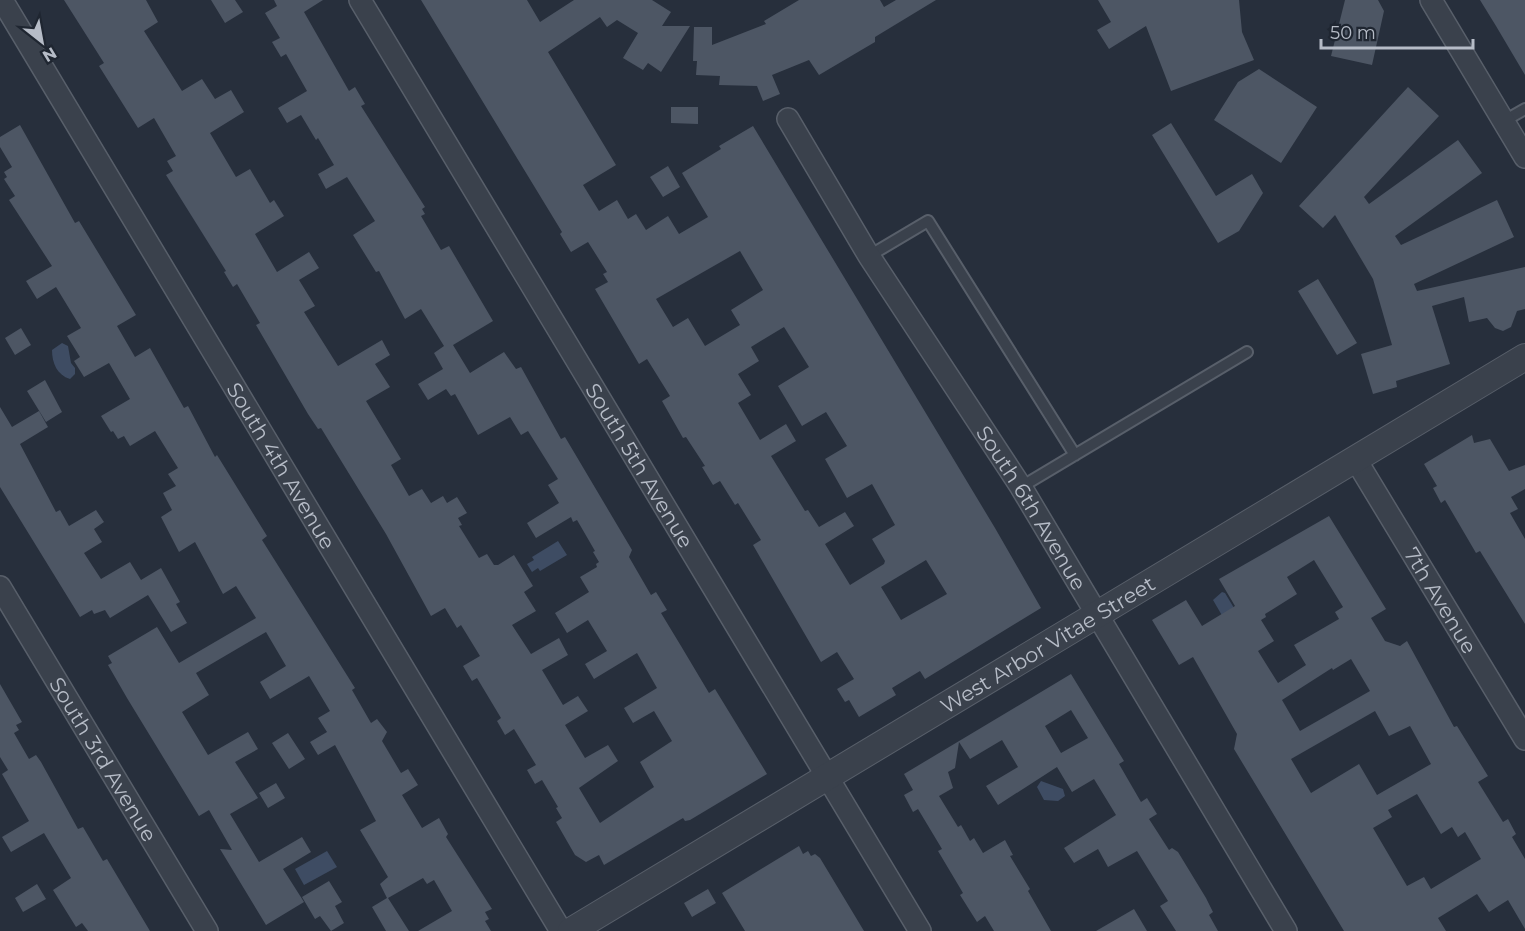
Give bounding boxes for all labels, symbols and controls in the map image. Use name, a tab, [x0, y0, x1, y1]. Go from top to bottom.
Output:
north arrow	[12, 12, 72, 72]
scale bar	[1321, 12, 1472, 50]
text: 50 m	[1330, 22, 1376, 44]
text: N	[39, 43, 60, 66]
street label: South 4th Avenue	[222, 378, 341, 553]
street label: South 5th Avenue	[581, 378, 699, 552]
street label: South 6th Avenue	[971, 421, 1092, 594]
street label: 7th Avenue	[1399, 543, 1483, 658]
street label: West Arbor Vitae Street	[936, 570, 1159, 718]
street label: South 3rd Avenue	[45, 672, 163, 846]

